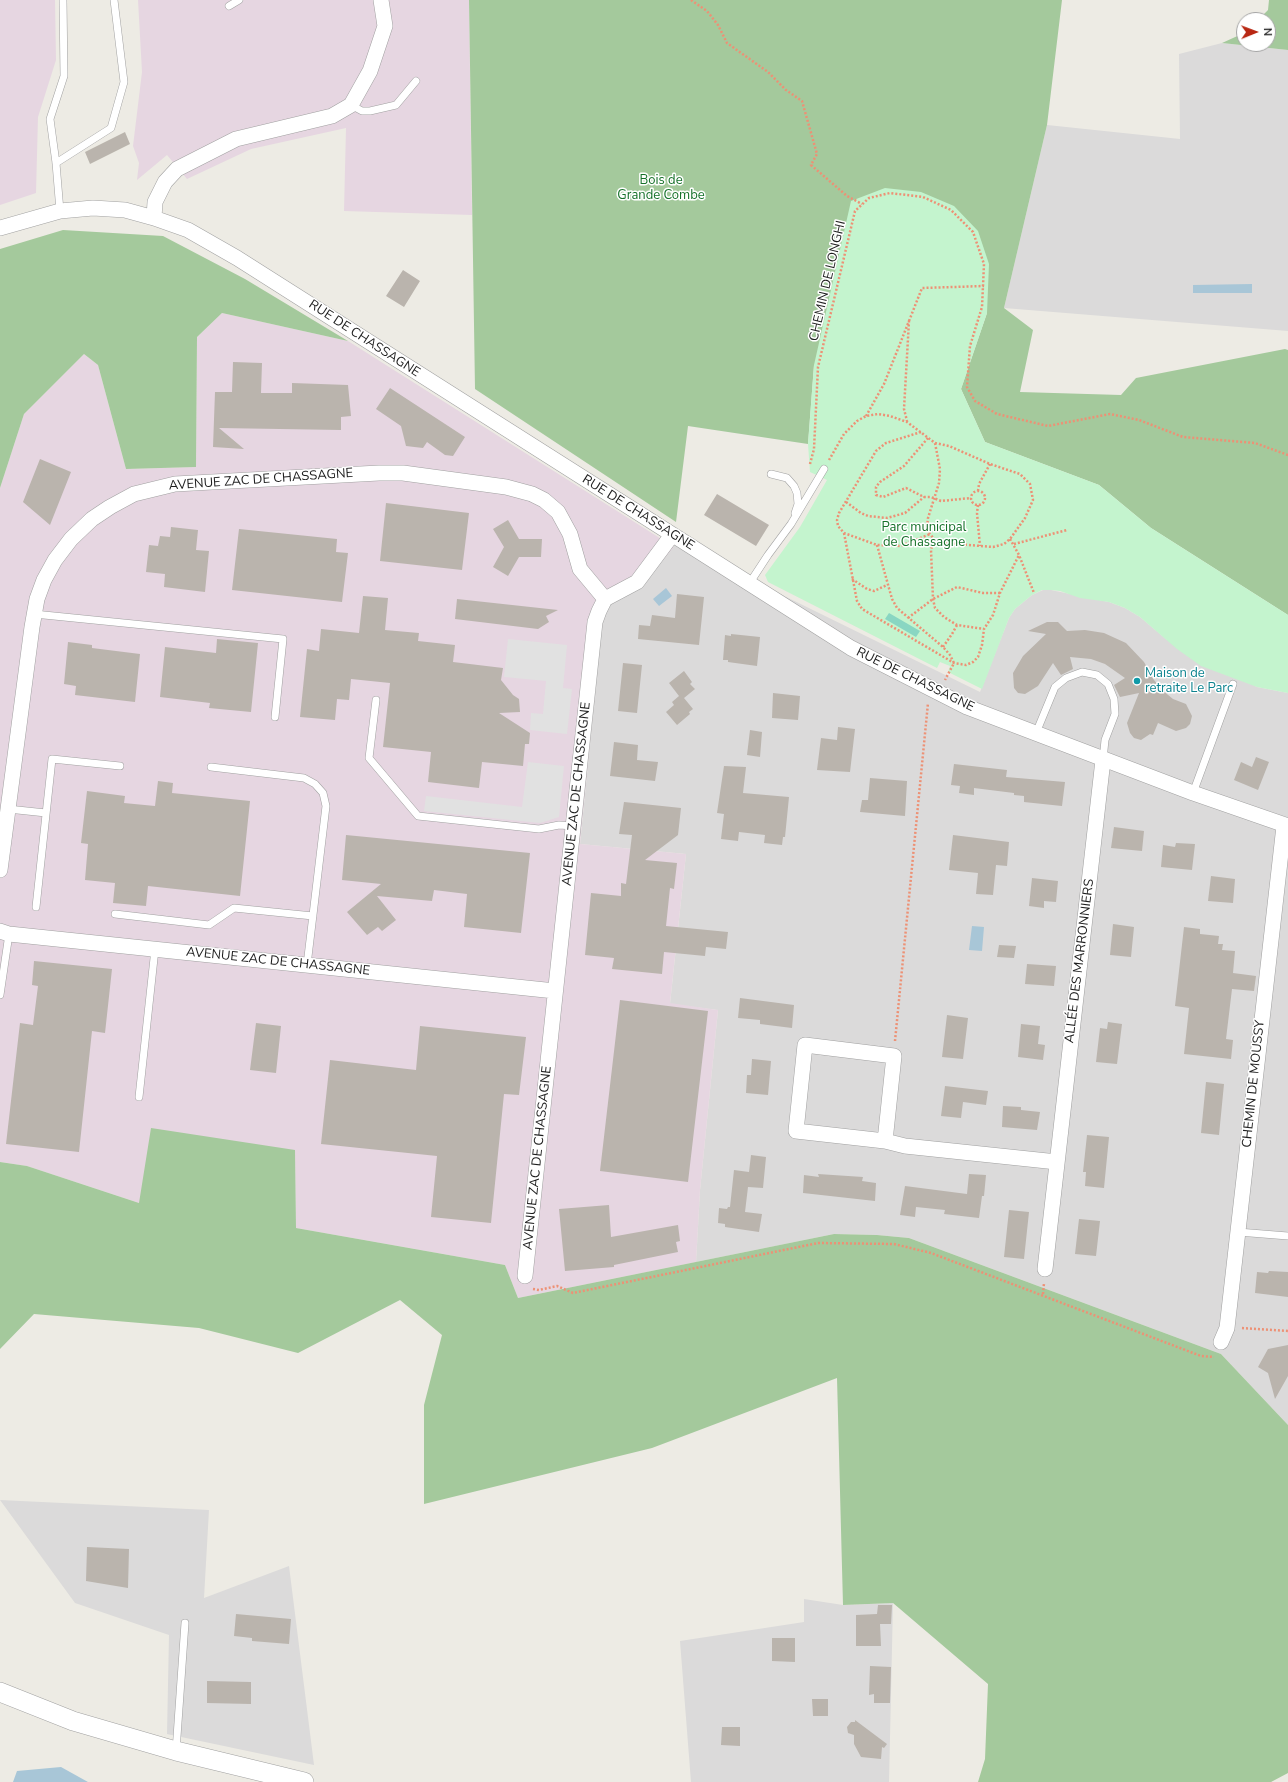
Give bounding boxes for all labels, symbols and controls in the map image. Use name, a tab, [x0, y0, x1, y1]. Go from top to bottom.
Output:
north arrow	[1236, 12, 1276, 52]
text: N	[1260, 28, 1275, 36]
park label: Bois de Grande Combe	[617, 173, 705, 204]
street label: CHEMIN DE LONGHI	[807, 219, 849, 343]
street label: RUE DE CHASSAGNE	[305, 297, 423, 381]
street label: AVENUE ZAC DE CHASSAGNE	[168, 466, 354, 494]
street label: RUE DE CHASSAGNE	[579, 472, 697, 554]
park label: Parc municipal de Chassagne	[882, 520, 966, 551]
street label: RUE DE CHASSAGNE	[853, 645, 977, 715]
place label: Maison de retraite Le Parc	[1145, 666, 1233, 697]
marker: Maison de retraite Le Parc	[1132, 676, 1142, 686]
street label: AVENUE ZAC DE CHASSAGNE	[560, 701, 594, 887]
street label: ALLÉE DES MARRONNIERS	[1062, 878, 1098, 1044]
street label: AVENUE ZAC DE CHASSAGNE	[185, 945, 371, 979]
street label: CHEMIN DE MOUSSY	[1240, 1019, 1268, 1149]
street label: AVENUE ZAC DE CHASSAGNE	[521, 1065, 555, 1251]

